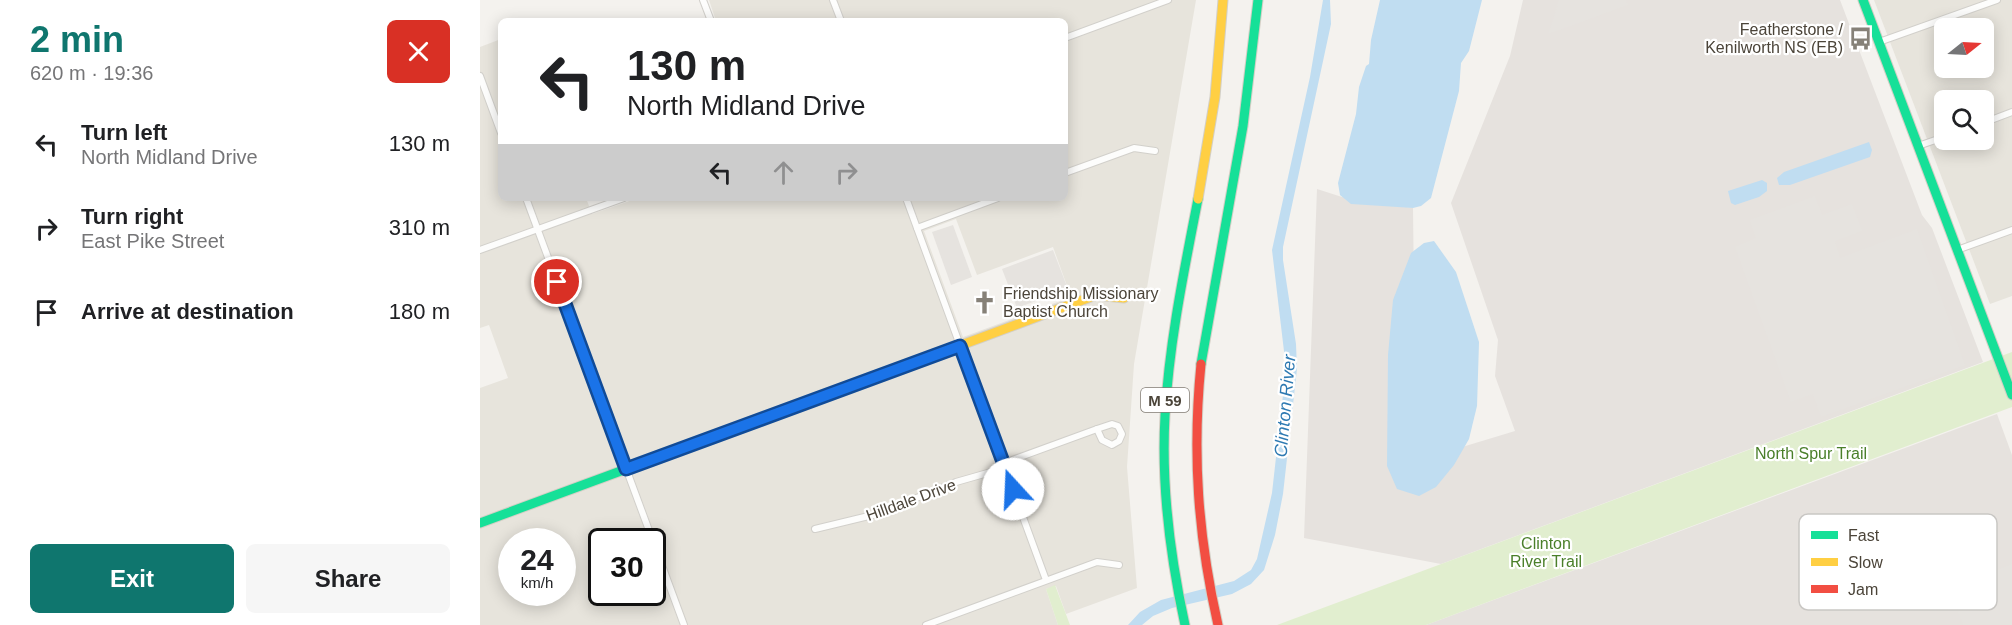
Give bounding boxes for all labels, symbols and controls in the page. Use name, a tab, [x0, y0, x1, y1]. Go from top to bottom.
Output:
north arrow	[1934, 18, 1994, 78]
map controls	[1934, 18, 1994, 150]
text: 2 min	[30, 19, 124, 60]
button: close	[387, 20, 450, 83]
place label: Featherstone / Kenilworth NS (EB)	[1705, 21, 1844, 56]
bus stop icon: Featherstone / Kenilworth NS (EB)	[1848, 25, 1874, 51]
icon: left	[528, 42, 606, 120]
text: 130 m	[627, 42, 746, 89]
text: 620 m · 19:36	[30, 62, 153, 84]
button: search	[1934, 90, 1994, 150]
text: North Midland Drive	[627, 91, 866, 121]
text: Turn left	[81, 120, 167, 145]
icon: left	[30, 128, 63, 161]
text: 130 m	[389, 131, 450, 156]
text: North Midland Drive	[81, 146, 258, 168]
icon: left	[704, 156, 737, 189]
icon: ahead	[767, 156, 800, 189]
icon: right	[830, 156, 863, 189]
text: Turn right	[81, 204, 183, 229]
icon: right	[30, 212, 63, 245]
text: 310 m	[389, 215, 450, 240]
text: East Pike Street	[81, 230, 224, 252]
pin	[531, 256, 582, 307]
icon: arrive	[540, 265, 573, 298]
place label: Friendship Missionary Baptist Church	[1003, 285, 1159, 320]
church icon: Friendship Missionary Baptist Church	[972, 289, 998, 315]
icon: arrive	[30, 296, 63, 329]
text: Arrive at destination	[81, 299, 294, 324]
text: 180 m	[389, 299, 450, 324]
water label: Clinton River	[1271, 353, 1300, 458]
road number: M 59	[1141, 388, 1189, 412]
park label: North Spur Trail	[1755, 445, 1867, 462]
position arrow	[981, 457, 1045, 521]
street label: Hilldale Drive	[864, 476, 958, 524]
legend	[1799, 514, 1997, 610]
text: Fast	[1848, 527, 1880, 544]
speed limit sign: 30	[588, 528, 666, 606]
park label: Clinton River Trail	[1510, 535, 1582, 570]
text: 24	[520, 543, 554, 576]
button: Exit	[30, 544, 234, 613]
button: Share	[246, 544, 450, 613]
text: Slow	[1848, 554, 1883, 571]
text: km/h	[521, 574, 553, 591]
text: Jam	[1848, 581, 1878, 598]

